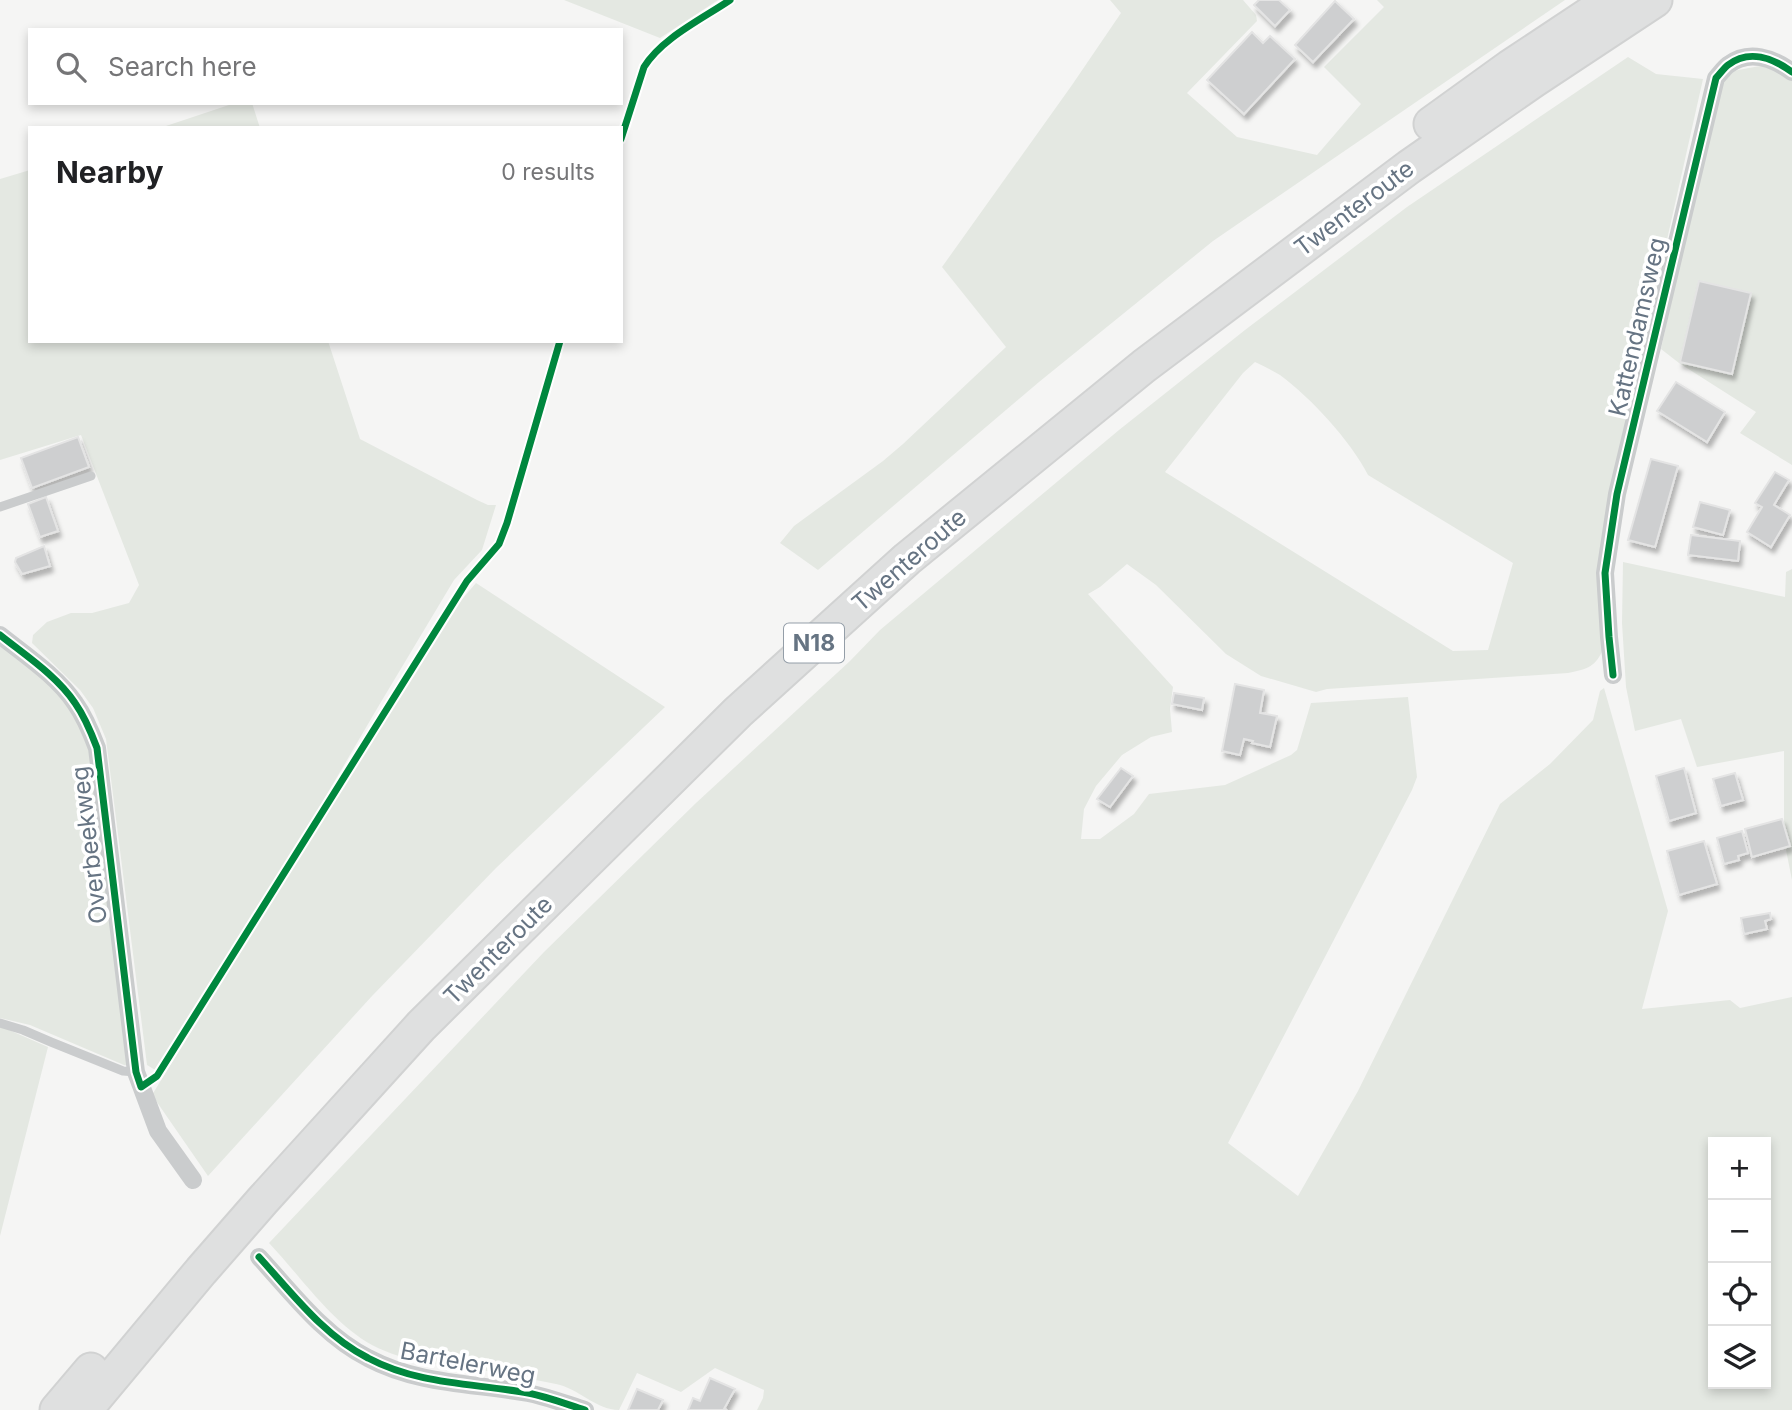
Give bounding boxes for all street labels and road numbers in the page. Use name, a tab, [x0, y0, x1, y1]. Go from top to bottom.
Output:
street label: Twenteroute	[1289, 154, 1419, 262]
street label: Kattendamsweg	[1602, 235, 1672, 419]
street label: Twenteroute	[846, 503, 972, 617]
road number: N18	[784, 624, 844, 663]
street label: Overbeekweg	[65, 765, 113, 925]
street label: Twenteroute	[438, 890, 558, 1010]
street label: Bartelerweg	[398, 1336, 538, 1390]

